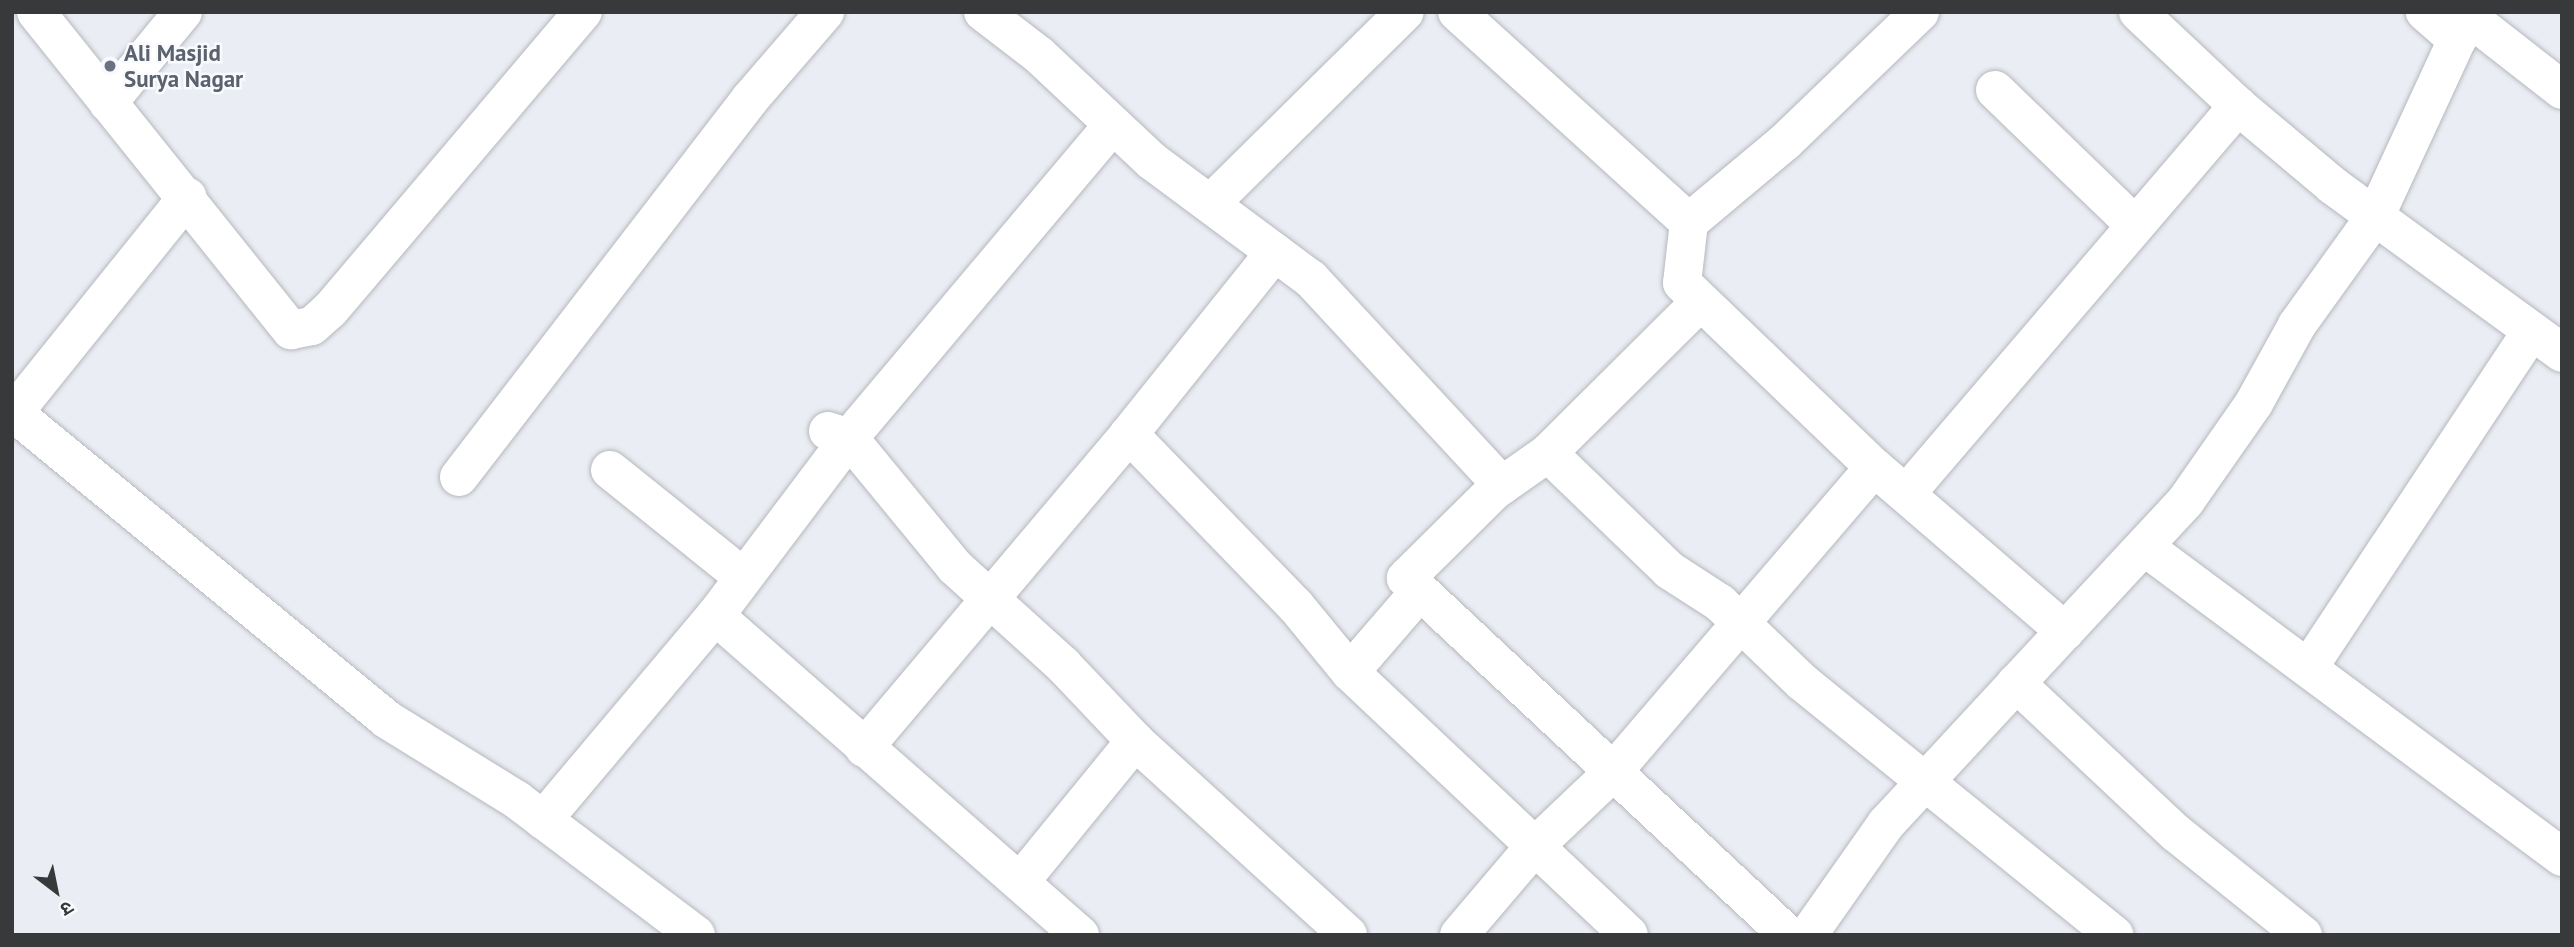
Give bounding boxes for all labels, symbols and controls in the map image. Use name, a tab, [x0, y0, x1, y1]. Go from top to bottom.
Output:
place label: Ali Masjid Surya Nagar	[124, 39, 243, 93]
marker: Ali Masjid Surya Nagar	[102, 58, 118, 74]
north arrow	[21, 856, 91, 926]
text: उ	[56, 896, 78, 922]

